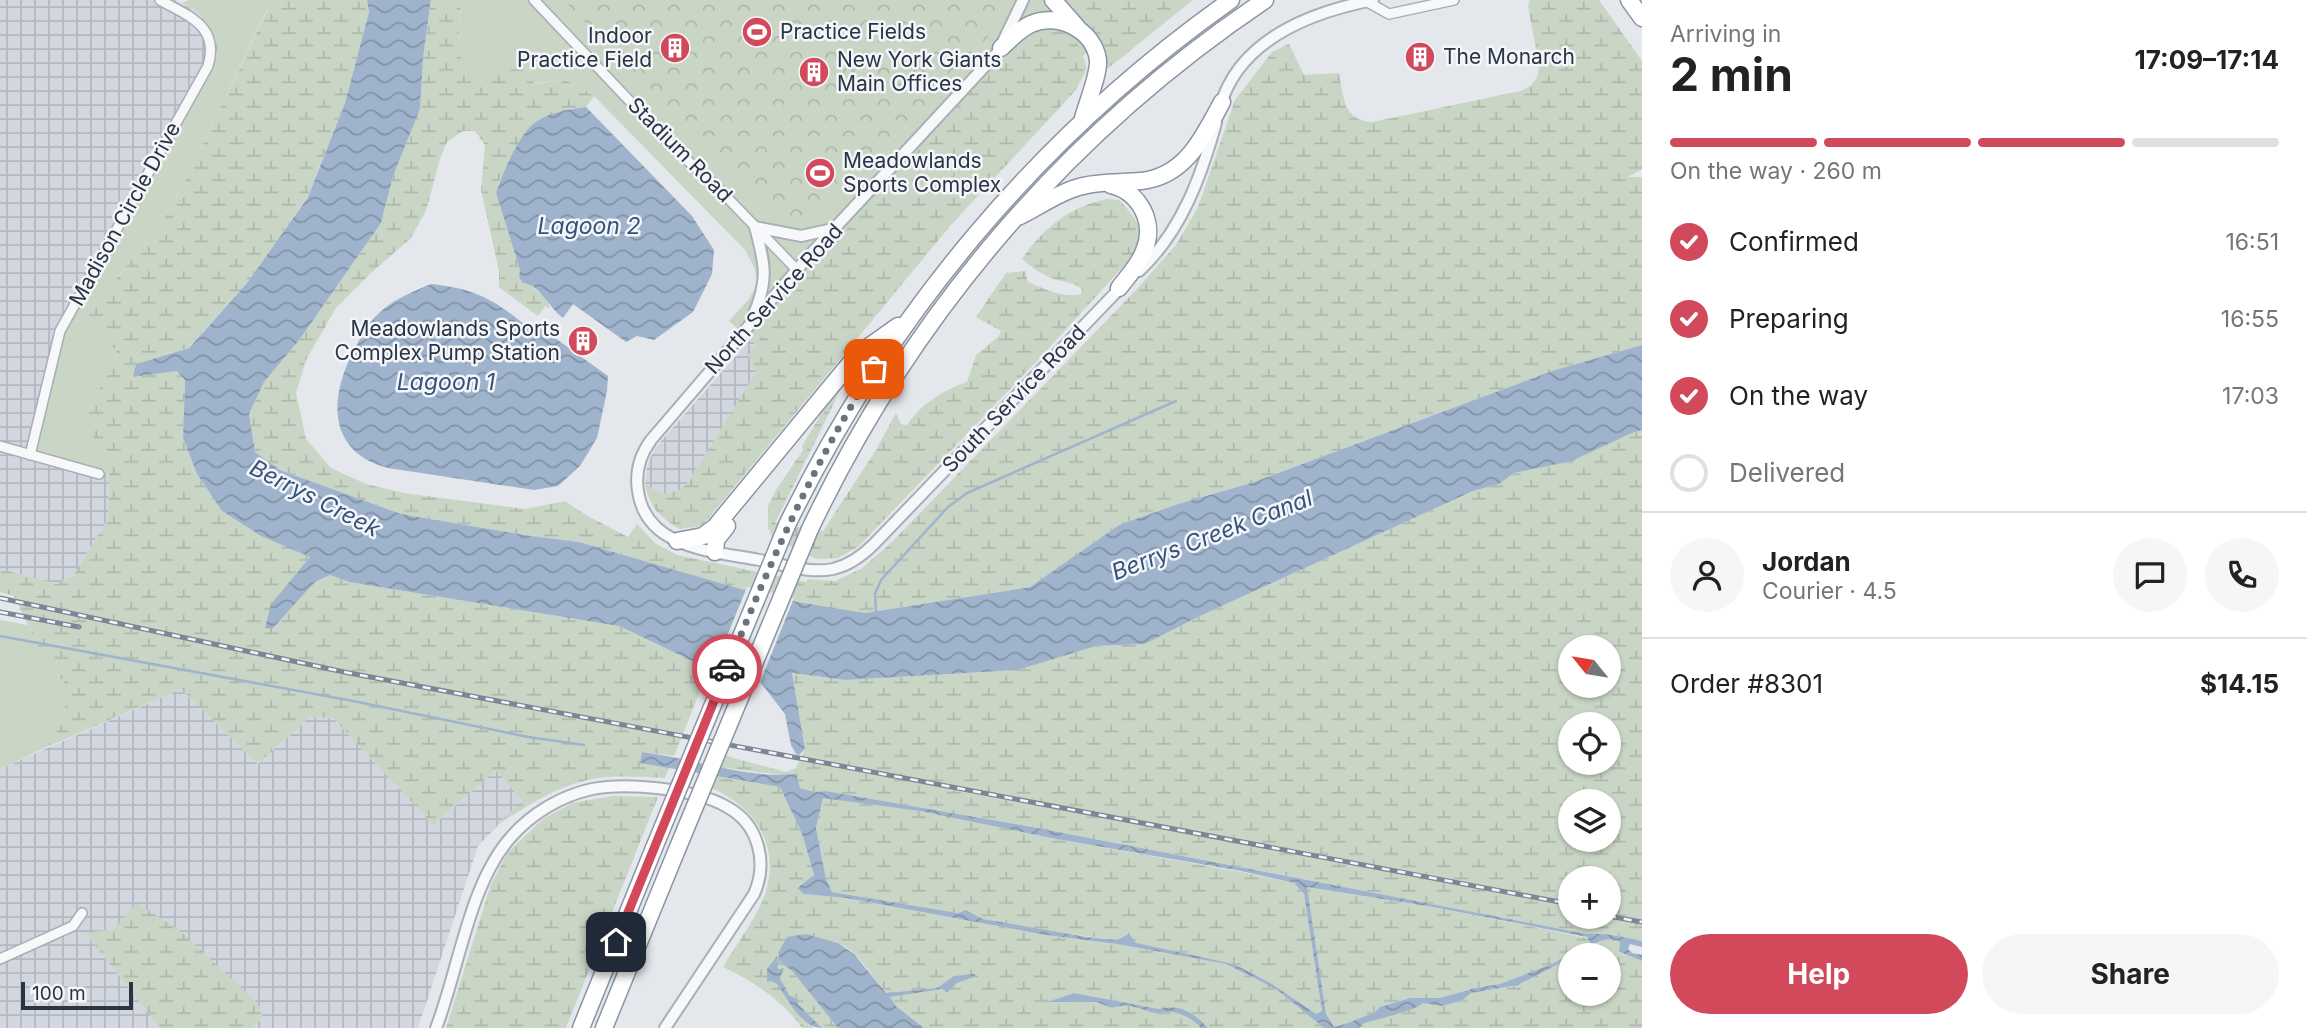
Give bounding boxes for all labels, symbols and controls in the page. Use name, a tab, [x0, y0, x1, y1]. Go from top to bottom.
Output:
sports icon: Practice Fields	[740, 15, 774, 49]
place label: Practice Fields	[780, 19, 926, 44]
text: Arriving in	[1670, 20, 1781, 48]
place label: Indoor Practice Field	[517, 23, 652, 72]
building icon: Indoor Practice Field	[658, 31, 692, 65]
building icon: The Monarch	[1403, 40, 1437, 74]
place label: The Monarch	[1443, 44, 1575, 69]
text: 17:09–17:14	[2135, 44, 2279, 75]
text: 2 min	[1670, 46, 1793, 102]
place label: New York Giants Main Offices	[837, 47, 1001, 96]
building icon: New York Giants Main Offices	[797, 55, 831, 89]
street label: Stadium Road	[623, 92, 738, 207]
street label: Madison Circle Drive	[64, 118, 185, 310]
place label: Meadowlands Sports Complex	[843, 148, 1001, 197]
sports icon: Meadowlands Sports Complex	[803, 156, 837, 190]
text: On the way · 260 m	[1670, 157, 1882, 185]
water label: Lagoon 2	[538, 212, 640, 240]
street label: North Service Road	[700, 218, 848, 379]
icon: check	[1670, 223, 1708, 261]
text: Confirmed	[1729, 226, 1859, 257]
text: 16:51	[2225, 228, 2279, 256]
icon: check	[1670, 300, 1708, 338]
text: Preparing	[1729, 303, 1849, 334]
text: 16:55	[2221, 305, 2279, 333]
place label: Meadowlands Sports Complex Pump Station	[334, 316, 560, 365]
street label: South Service Road	[937, 320, 1090, 478]
building icon: Meadowlands Sports Complex Pump Station	[566, 324, 600, 358]
pin	[844, 339, 904, 399]
icon: bag	[855, 350, 893, 388]
water label: Lagoon 1	[397, 368, 496, 396]
icon: check	[1670, 377, 1708, 415]
text: On the way	[1729, 380, 1868, 411]
text: 17:03	[2222, 382, 2279, 410]
water label: Berrys Creek	[245, 453, 385, 543]
text: Delivered	[1729, 457, 1845, 488]
water label: Berrys Creek Canal	[1108, 484, 1317, 586]
button: person	[1670, 538, 1744, 612]
button: chat	[2113, 538, 2187, 612]
button: phone	[2205, 538, 2279, 612]
text: Jordan	[1762, 546, 1851, 577]
text: Courier · 4.5	[1762, 577, 1897, 605]
courier	[692, 634, 762, 704]
north arrow	[1558, 635, 1620, 698]
map controls	[1558, 635, 1621, 1006]
icon: car	[708, 650, 746, 688]
text: Order #8301	[1670, 668, 1823, 699]
text: $14.15	[2200, 668, 2279, 699]
button: locate	[1558, 712, 1621, 775]
button: layers	[1558, 789, 1621, 852]
button: +	[1558, 866, 1621, 929]
pin	[586, 912, 646, 972]
icon: home	[597, 923, 635, 961]
button: Help	[1670, 934, 1968, 1014]
button: Share	[1982, 934, 2279, 1014]
button: −	[1558, 943, 1621, 1006]
scale bar	[21, 979, 133, 1011]
text: 100 m	[32, 982, 86, 1005]

